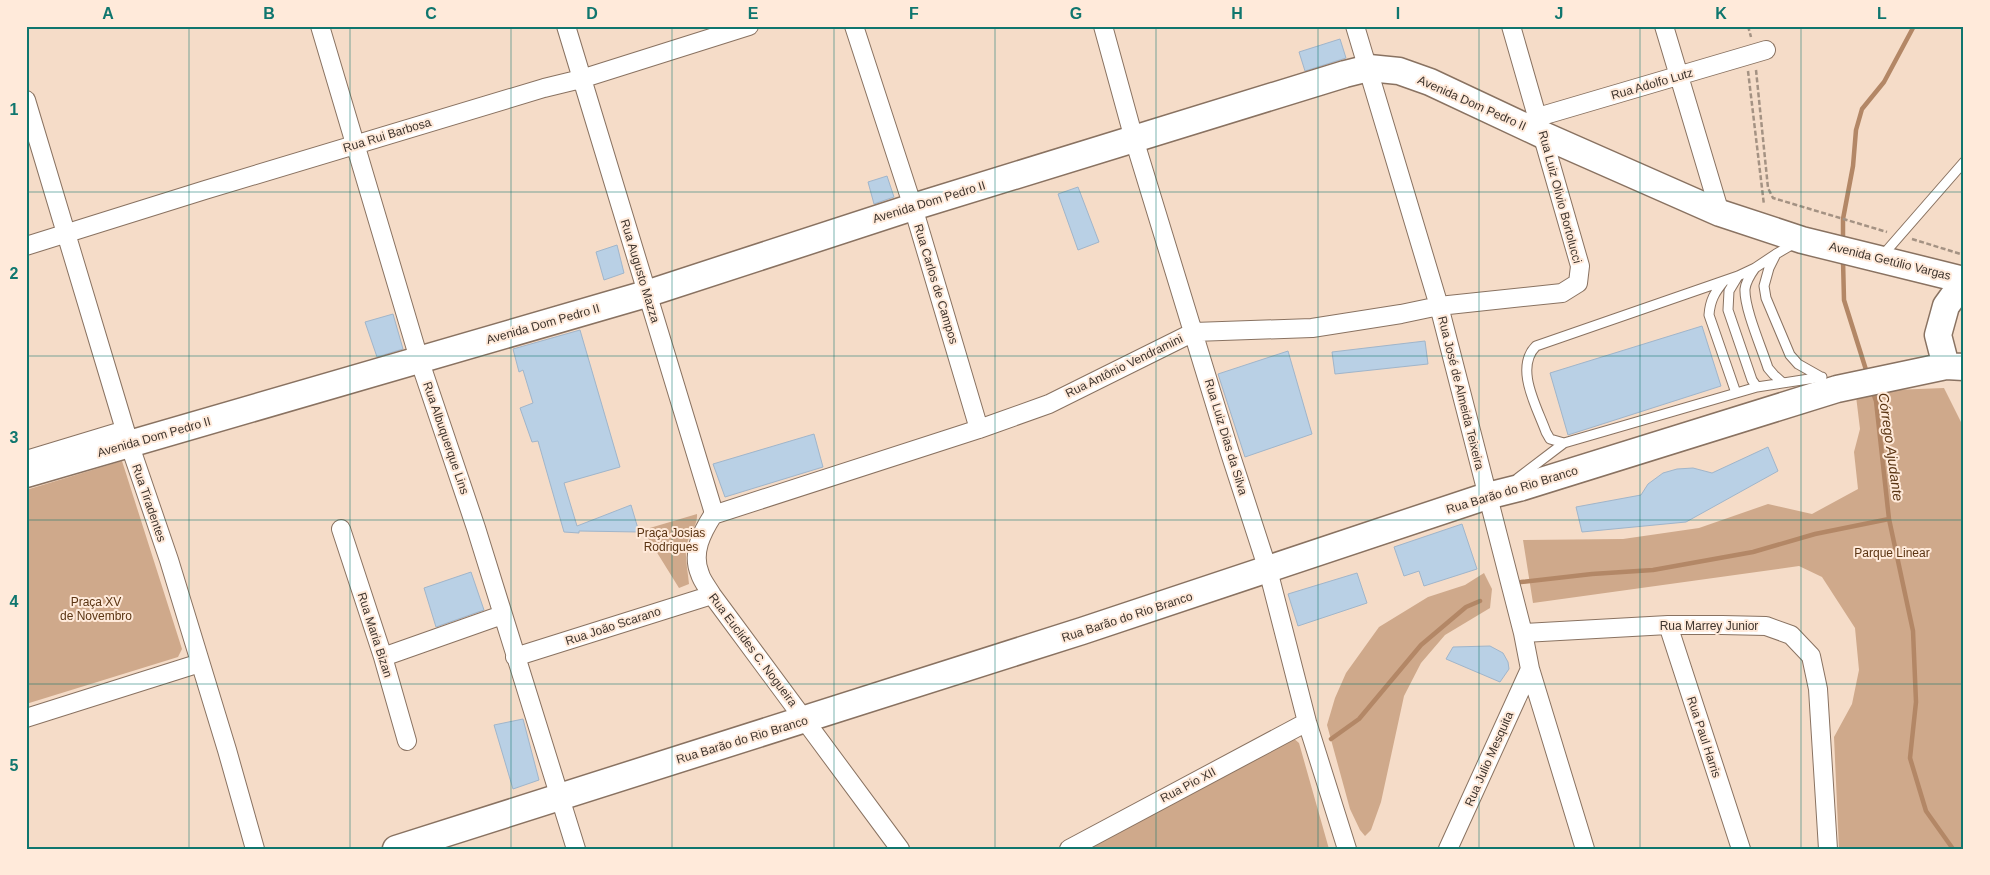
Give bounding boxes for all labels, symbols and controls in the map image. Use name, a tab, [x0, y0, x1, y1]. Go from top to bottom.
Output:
text: A	[102, 5, 114, 22]
text: B	[263, 5, 275, 22]
text: C	[425, 5, 437, 22]
text: D	[586, 5, 598, 22]
text: E	[748, 5, 759, 22]
text: F	[909, 5, 919, 22]
text: G	[1070, 5, 1082, 22]
text: H	[1231, 5, 1243, 22]
text: I	[1396, 5, 1400, 22]
text: J	[1555, 5, 1563, 22]
text: K	[1715, 5, 1727, 22]
text: L	[1877, 5, 1887, 22]
street label: Rua Adolfo Lutz	[1609, 66, 1695, 102]
street label: Avenida Dom Pedro II	[1416, 73, 1528, 133]
text: 1	[10, 101, 19, 118]
street label: Rua Rui Barbosa	[341, 115, 433, 155]
street label: Rua Luiz Olivio Bortolucci	[1536, 129, 1584, 265]
street label: Avenida Dom Pedro II	[871, 178, 987, 226]
street label: Rua Augusto Mazza	[618, 218, 662, 325]
street label: Rua Carlos de Campos	[911, 222, 961, 346]
street label: Avenida Getúlio Vargas	[1828, 239, 1952, 283]
text: 2	[10, 265, 19, 282]
street label: Avenida Dom Pedro II	[485, 301, 601, 347]
street label: Rua José de Almeida Teixeira	[1435, 315, 1487, 472]
street label: Rua Antônio Vendramini	[1063, 331, 1185, 401]
street label: Rua Luiz Dias da Silva	[1202, 377, 1250, 497]
street label: Rua Albuquerque Lins	[420, 380, 472, 496]
water label: Córrego Ajudante	[1875, 392, 1907, 502]
street label: Avenida Dom Pedro II	[96, 414, 212, 460]
text: 3	[10, 429, 19, 446]
street label: Rua Tiradentes	[129, 462, 169, 544]
street label: Rua Barão do Rio Branco	[1445, 463, 1580, 517]
park label: Praça Josias Rodrigues	[637, 526, 705, 554]
park label: Parque Linear	[1854, 546, 1930, 560]
street label: Rua Barão do Rio Branco	[1060, 589, 1194, 645]
street label: Rua Maria Bizan	[355, 591, 395, 679]
street label: Rua Euclides C. Nogueira	[706, 591, 800, 710]
text: 4	[10, 593, 19, 610]
park label: Praça XV de Novembro	[60, 595, 132, 623]
street label: Rua João Scarano	[564, 604, 663, 648]
street label: Rua Marrey Junior	[1660, 619, 1758, 633]
street label: Rua Paul Harris	[1684, 695, 1724, 779]
street label: Rua Julio Mesquita	[1462, 709, 1516, 808]
street label: Rua Barão do Rio Branco	[675, 713, 810, 767]
text: 5	[10, 757, 19, 774]
street label: Rua Pio XII	[1158, 765, 1218, 805]

